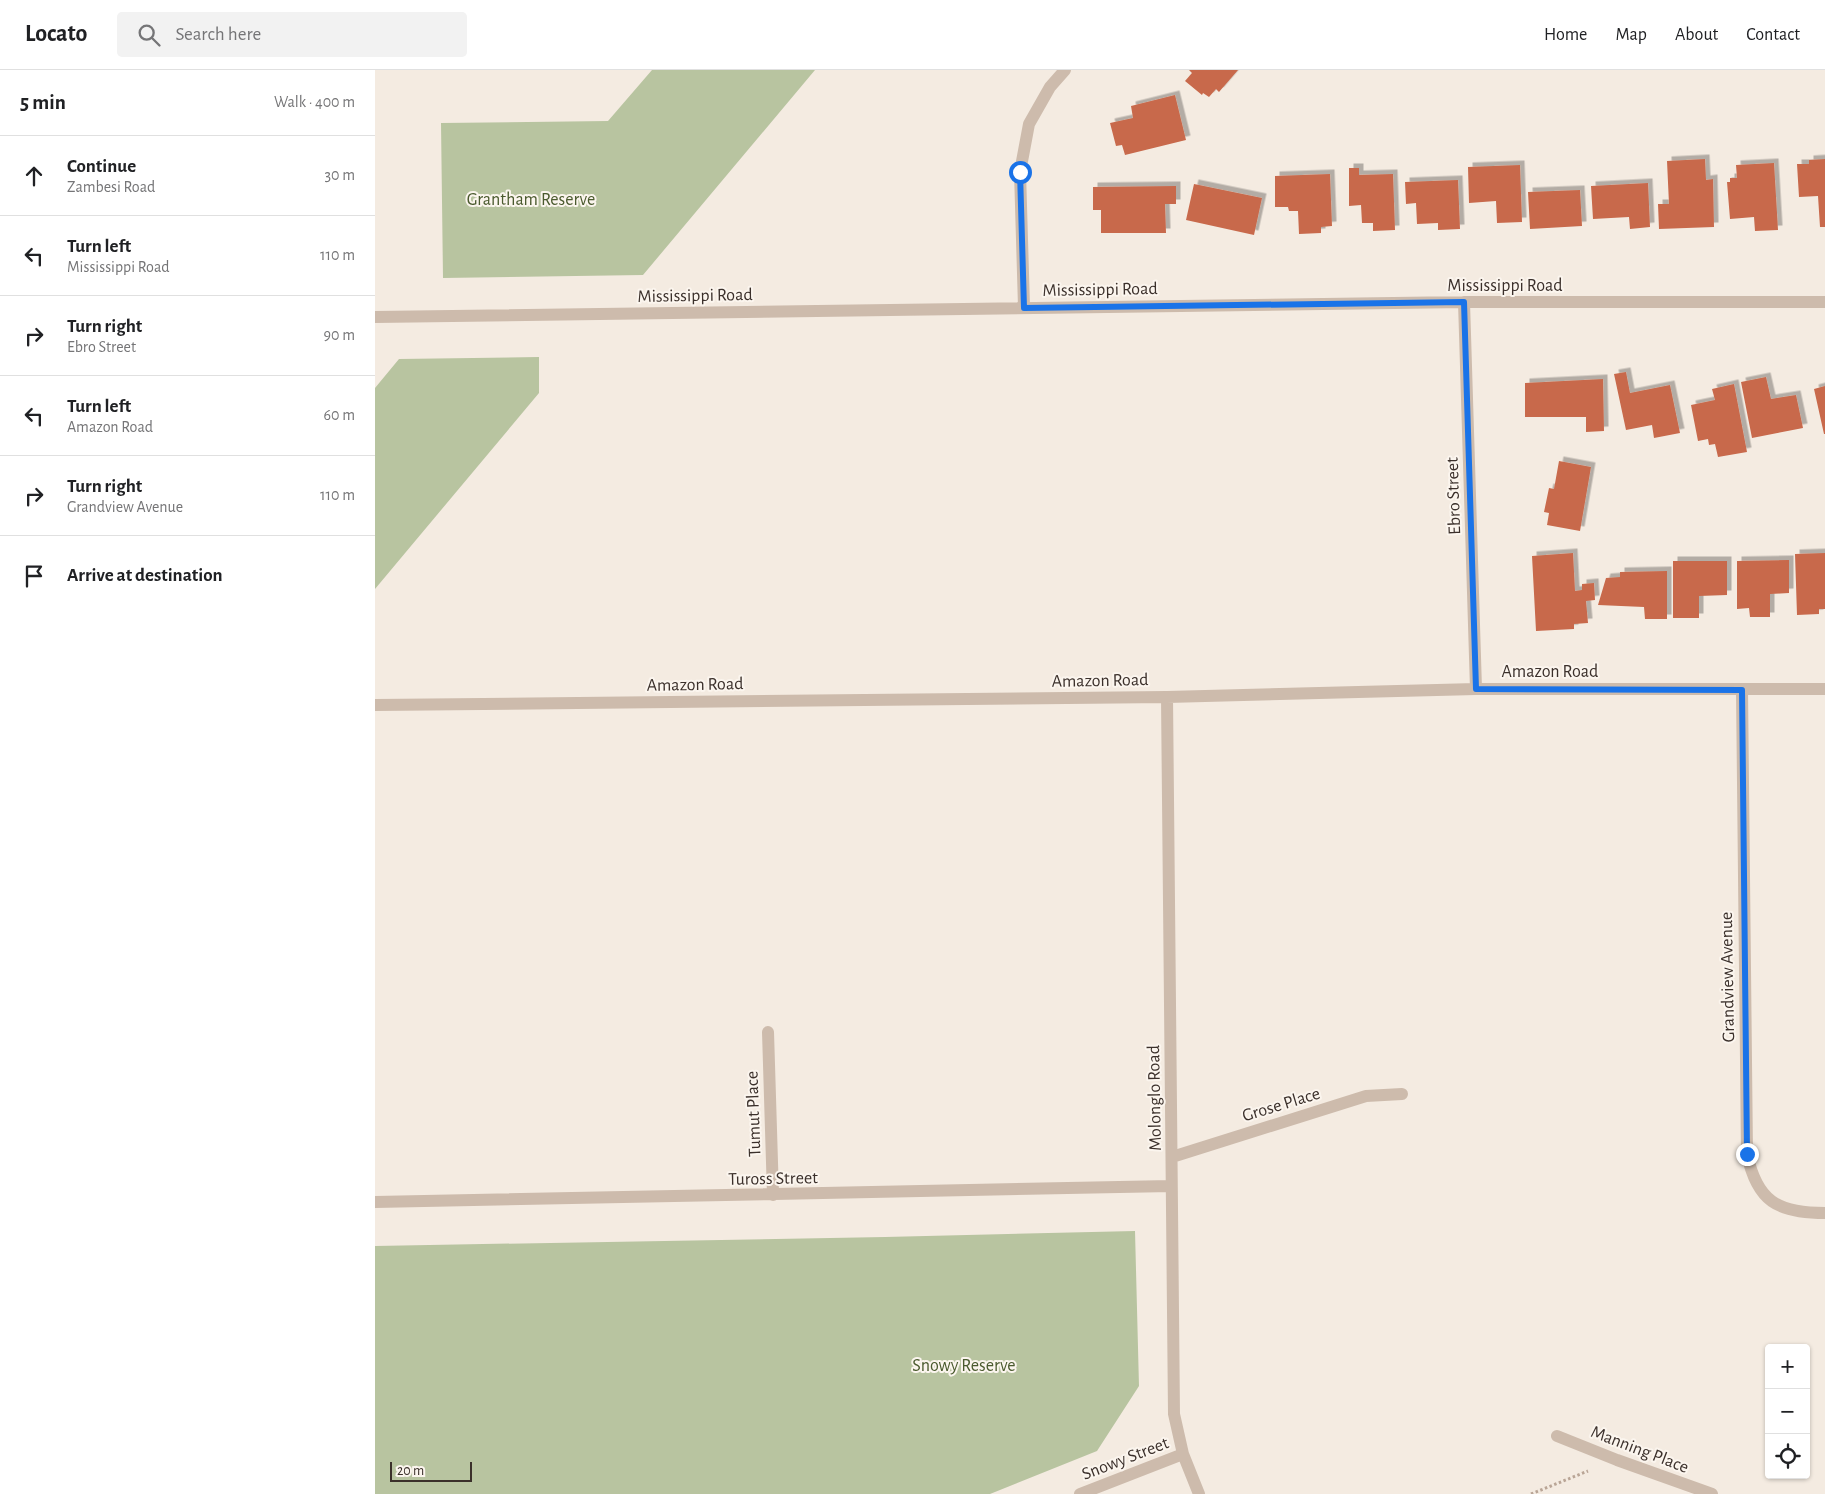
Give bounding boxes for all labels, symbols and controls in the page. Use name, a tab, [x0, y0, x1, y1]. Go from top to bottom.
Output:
search box	[117, 12, 467, 57]
icon: search	[135, 21, 163, 49]
text: Locato	[25, 22, 87, 46]
text: Search here	[175, 25, 261, 44]
text: Home	[1544, 26, 1587, 44]
text: Map	[1615, 26, 1647, 44]
text: About	[1675, 26, 1718, 44]
text: Contact	[1746, 26, 1800, 44]
text: 5 min	[20, 92, 66, 113]
text: Walk · 400 m	[274, 94, 355, 110]
text: Continue	[67, 157, 136, 176]
route start	[1009, 161, 1032, 184]
icon: ahead	[20, 162, 48, 190]
text: 30 m	[325, 167, 355, 183]
text: Zambesi Road	[67, 179, 155, 195]
park label: Grantham Reserve	[467, 191, 595, 209]
text: Turn left	[67, 237, 131, 256]
icon: left	[20, 242, 48, 270]
text: 110 m	[320, 247, 355, 263]
text: Mississippi Road	[67, 259, 170, 275]
street label: Mississippi Road	[1447, 277, 1563, 295]
street label: Mississippi Road	[1042, 280, 1158, 300]
street label: Mississippi Road	[637, 286, 753, 306]
text: Turn right	[67, 317, 142, 336]
icon: right	[20, 322, 48, 350]
text: 90 m	[324, 327, 355, 343]
text: Ebro Street	[67, 339, 136, 355]
text: Turn left	[67, 397, 131, 416]
icon: left	[20, 402, 48, 430]
text: 60 m	[324, 407, 355, 423]
text: Amazon Road	[67, 419, 153, 435]
street label: Ebro Street	[1444, 457, 1464, 535]
text: Turn right	[67, 477, 142, 496]
icon: right	[20, 482, 48, 510]
text: 110 m	[320, 487, 355, 503]
text: Grandview Avenue	[67, 499, 183, 515]
icon: arrive	[20, 562, 48, 590]
text: Arrive at destination	[67, 566, 223, 585]
street label: Amazon Road	[1502, 663, 1598, 681]
street label: Amazon Road	[1051, 671, 1149, 691]
street label: Amazon Road	[646, 675, 744, 695]
street label: Grandview Avenue	[1718, 912, 1738, 1042]
street label: Molonglo Road	[1145, 1045, 1165, 1151]
street label: Tumut Place	[744, 1071, 764, 1157]
street label: Grose Place	[1240, 1085, 1322, 1125]
route end	[1736, 1143, 1759, 1166]
street label: Tuross Street	[728, 1169, 818, 1189]
map controls	[1765, 1344, 1810, 1479]
button: +	[1765, 1344, 1810, 1389]
park label: Snowy Reserve	[912, 1357, 1016, 1375]
button: −	[1765, 1389, 1810, 1434]
street label: Manning Place	[1588, 1423, 1691, 1477]
street label: Snowy Street	[1079, 1434, 1171, 1484]
button: locate	[1765, 1434, 1810, 1479]
scale bar	[390, 1459, 473, 1482]
text: 20 m	[397, 1464, 424, 1478]

